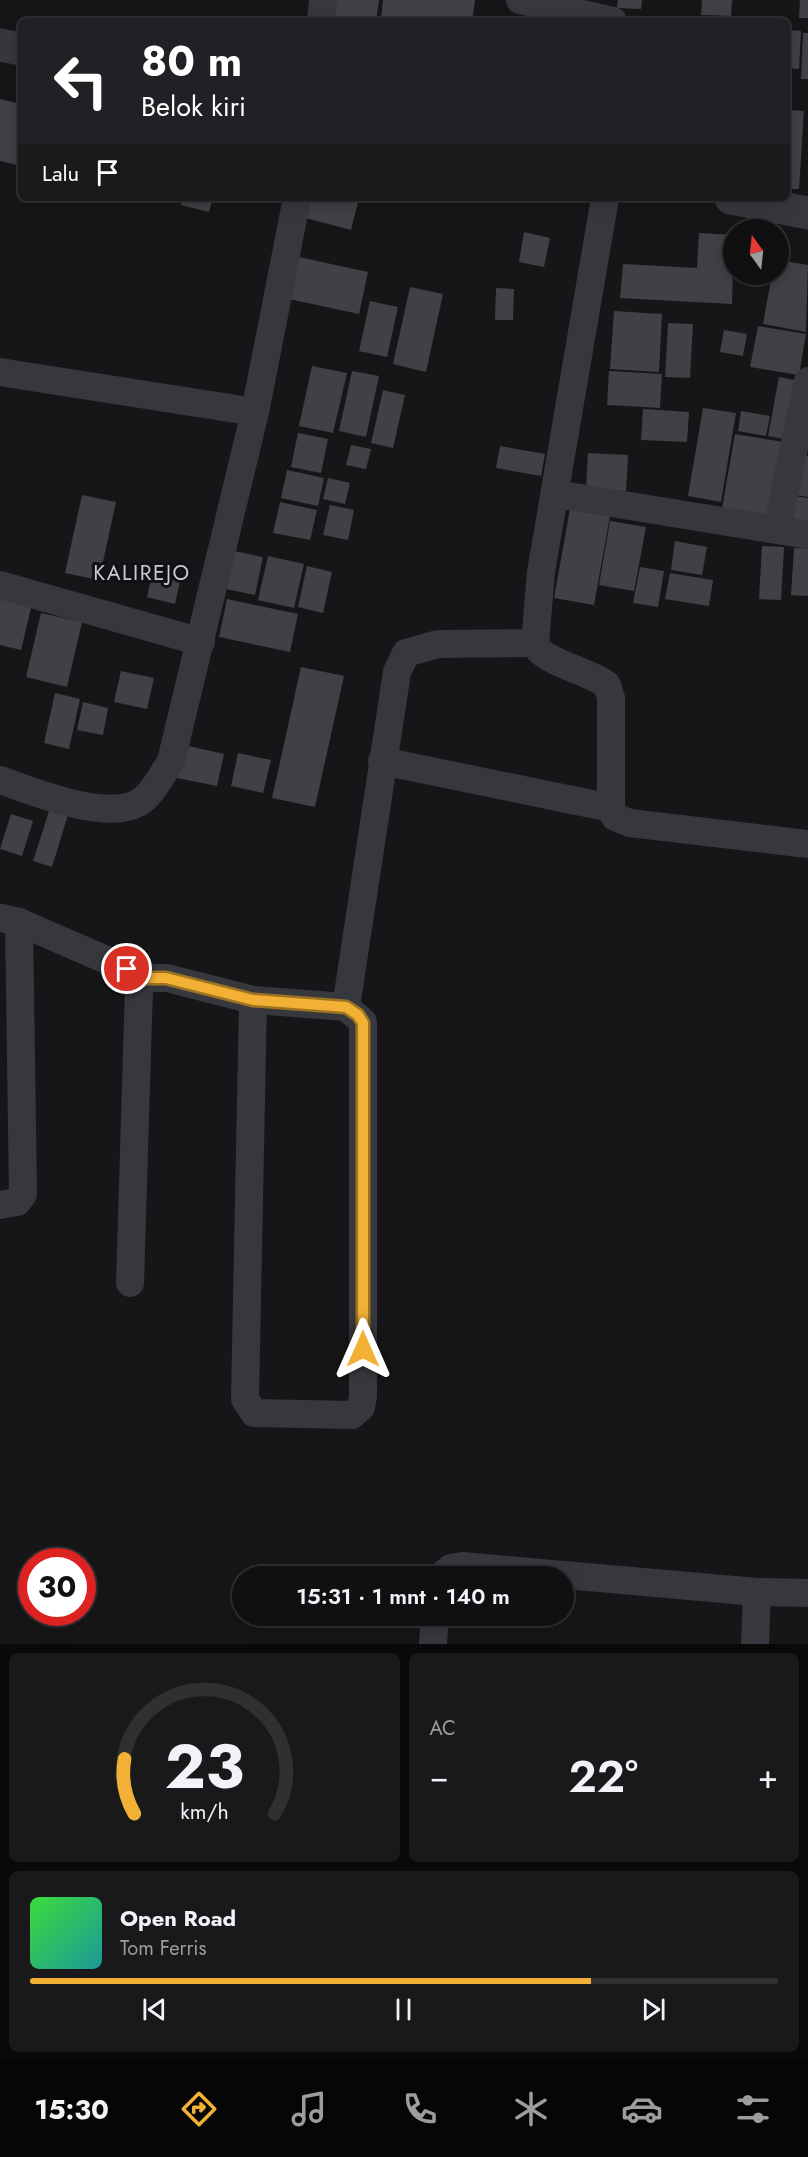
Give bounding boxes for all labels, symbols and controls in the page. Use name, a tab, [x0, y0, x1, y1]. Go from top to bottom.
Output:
text: 80 m	[141, 31, 242, 92]
icon: left	[42, 42, 120, 120]
text: Belok kiri	[141, 87, 246, 126]
icon: arrive	[91, 156, 124, 189]
text: Lalu	[42, 157, 79, 189]
north arrow	[723, 219, 789, 285]
map controls	[723, 219, 789, 285]
district label: KALIREJO	[93, 558, 191, 588]
pin	[101, 943, 152, 994]
icon: arrive	[110, 952, 143, 985]
position arrow	[331, 1317, 395, 1381]
speed limit sign: 30	[18, 1548, 96, 1626]
text: 15:31 · 1 mnt · 140 m	[296, 1580, 510, 1612]
text: AC	[430, 1714, 456, 1743]
text: 23	[164, 1721, 244, 1811]
text: 22°	[568, 1744, 638, 1809]
text: −	[430, 1753, 449, 1800]
text: +	[758, 1753, 778, 1800]
text: km/h	[180, 1797, 228, 1828]
text: Open Road	[120, 1902, 236, 1934]
text: Tom Ferris	[120, 1934, 207, 1963]
icon: previous	[138, 1993, 171, 2026]
icon: pause	[387, 1993, 420, 2026]
icon: next	[637, 1993, 670, 2026]
icon: directions	[178, 2088, 220, 2130]
icon: music	[288, 2088, 330, 2130]
icon: phone	[399, 2088, 441, 2130]
icon: climate	[510, 2088, 552, 2130]
icon: car	[621, 2088, 663, 2130]
icon: filters	[732, 2088, 774, 2130]
text: 15:30	[34, 2090, 109, 2129]

